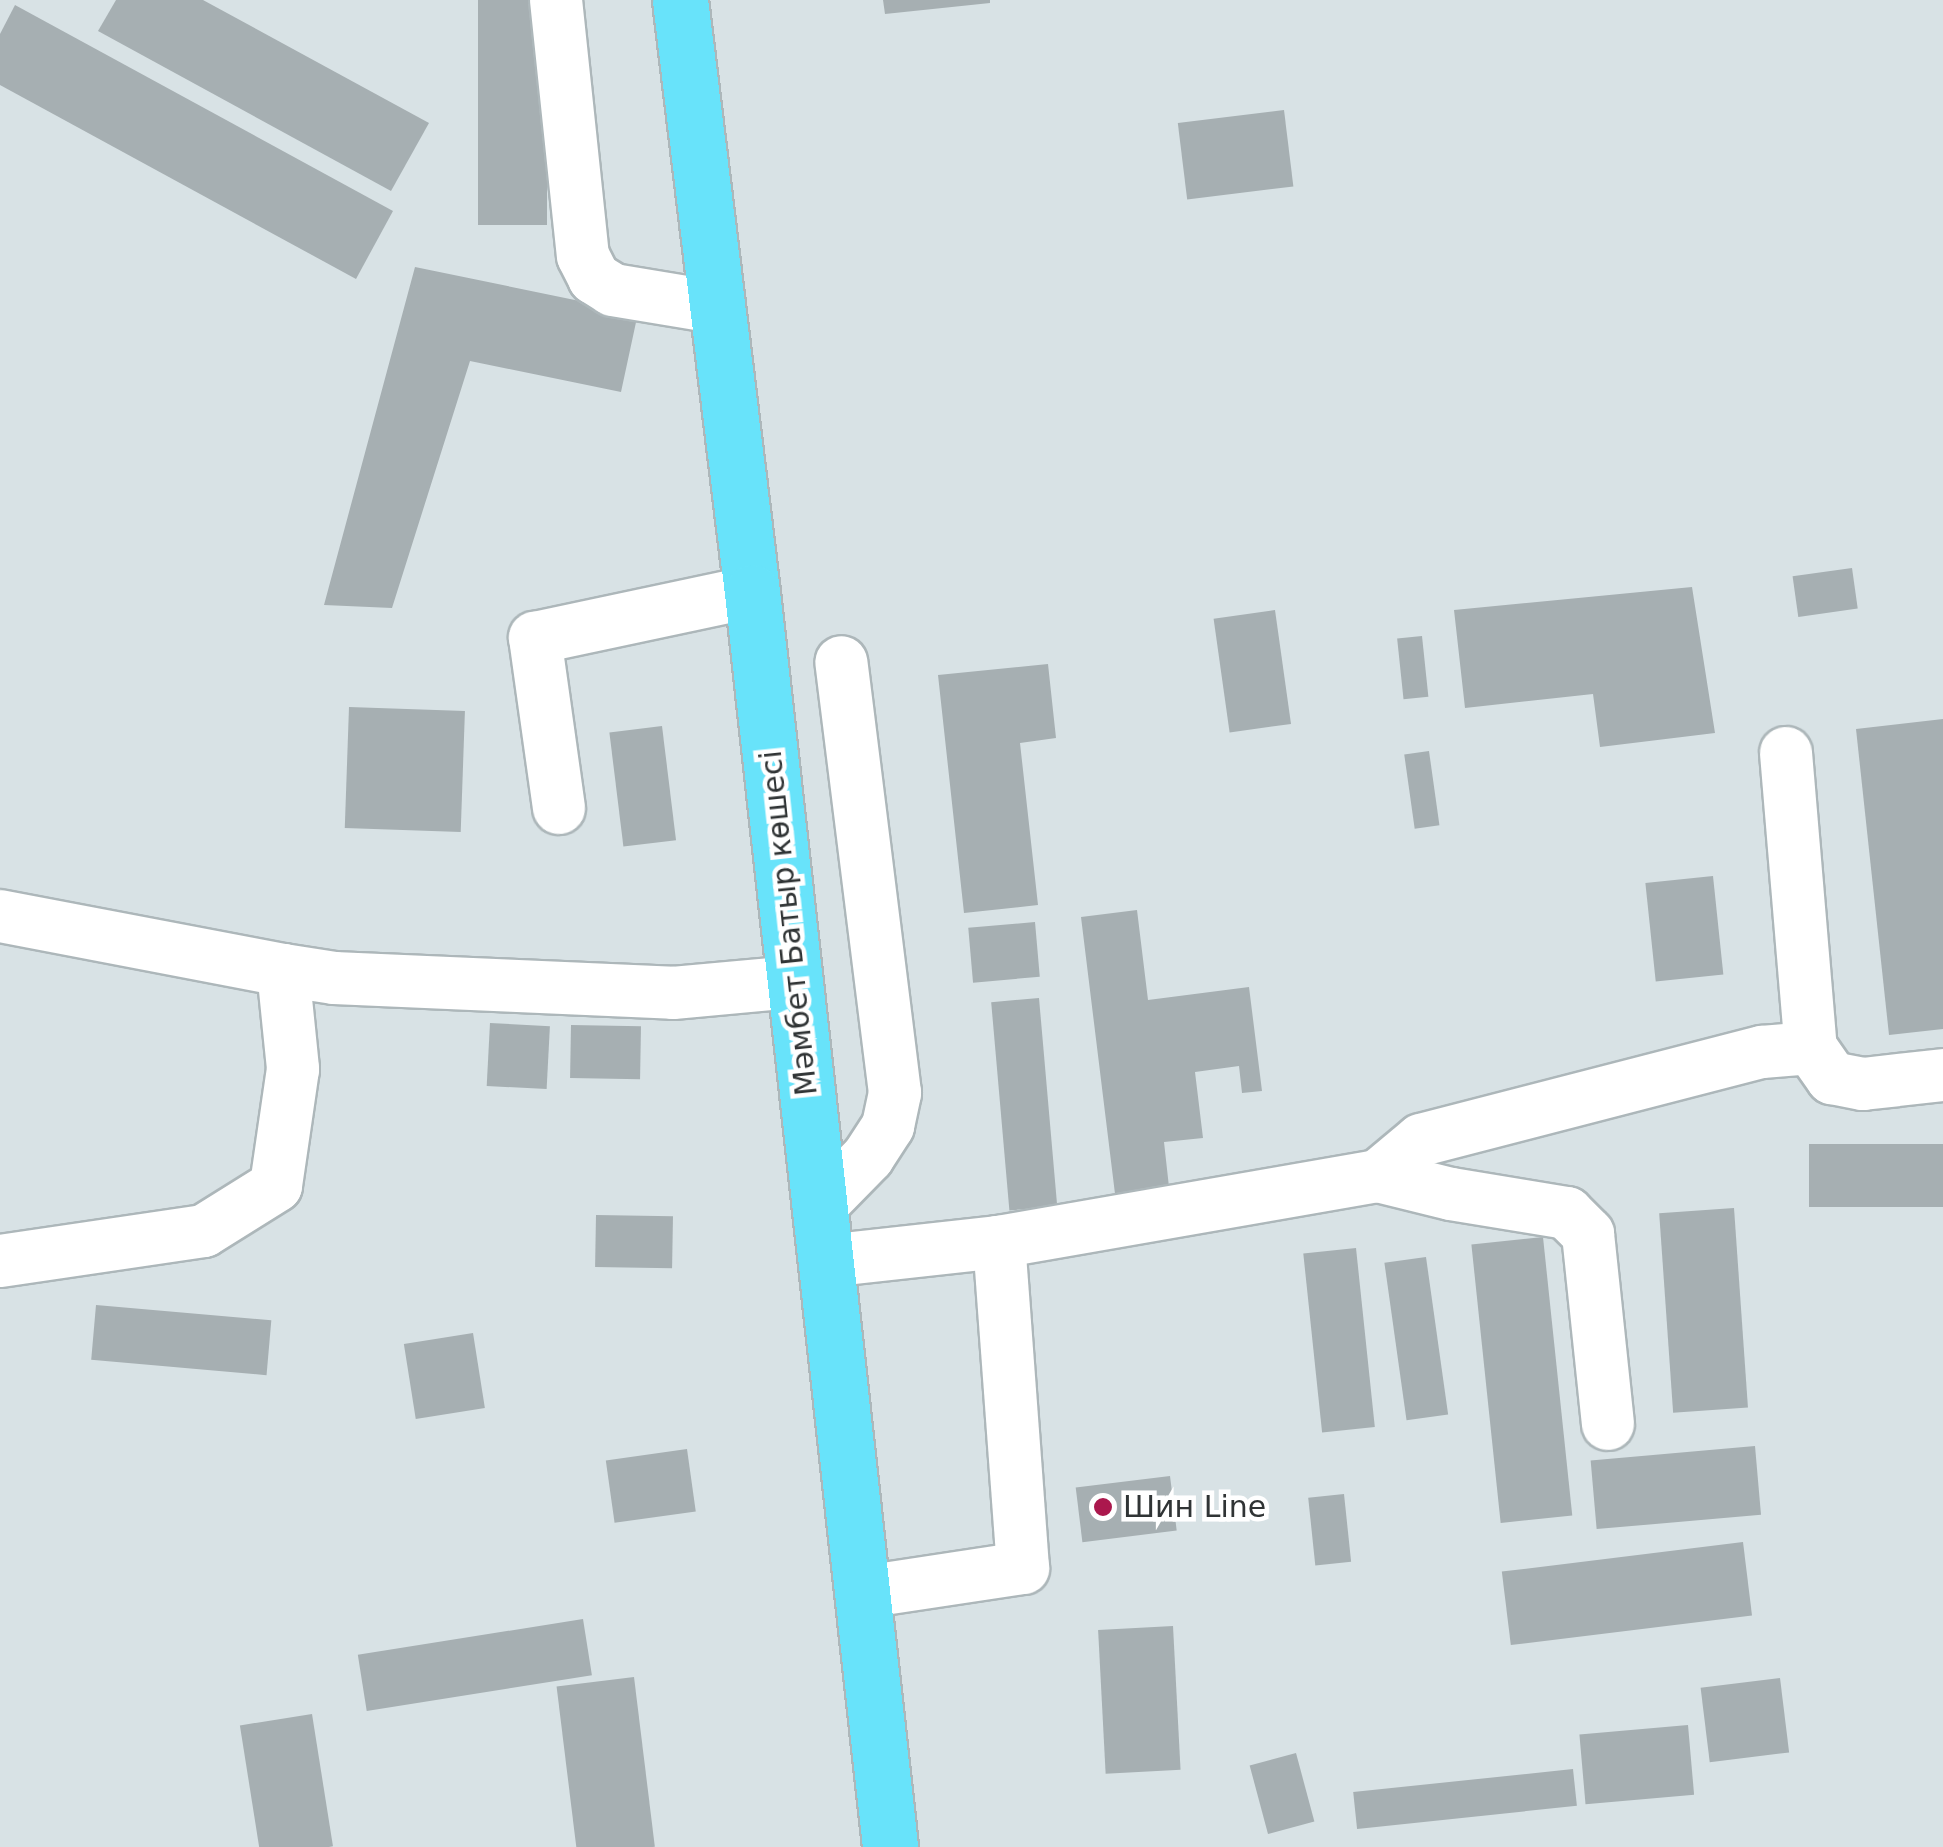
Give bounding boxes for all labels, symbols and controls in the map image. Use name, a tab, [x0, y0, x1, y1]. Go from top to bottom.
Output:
street label: Мәмбет Батыр көшесі	[753, 749, 825, 1097]
place label: Шин Line	[1123, 1489, 1266, 1525]
marker: Шин Line	[1092, 1496, 1114, 1518]

